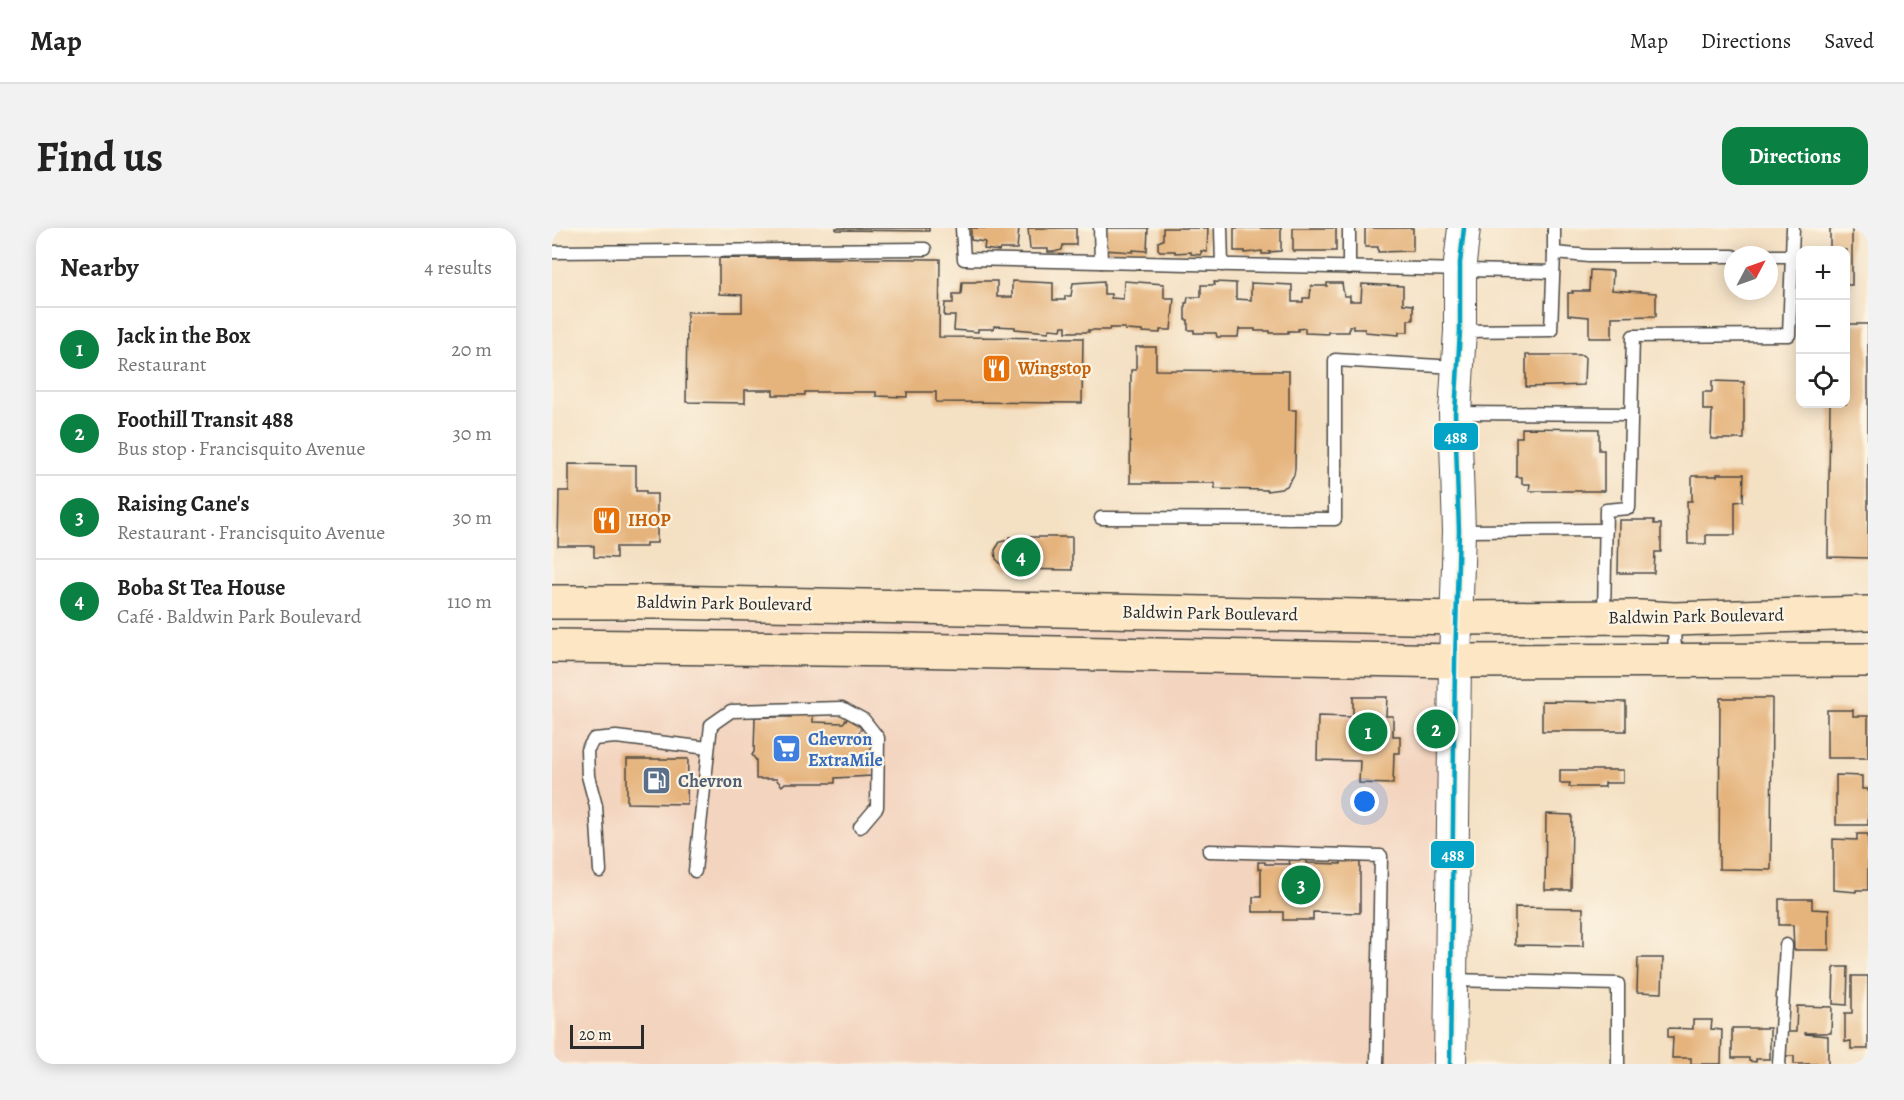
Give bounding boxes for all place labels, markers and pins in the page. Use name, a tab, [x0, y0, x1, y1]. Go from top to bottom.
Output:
restaurant icon: Wingstop	[981, 352, 1013, 384]
place label: Wingstop	[1017, 356, 1092, 380]
restaurant icon: IHOP	[591, 504, 623, 536]
place label: IHOP	[628, 508, 671, 532]
pin: 4	[1002, 534, 1040, 580]
pin: 2	[1416, 706, 1456, 752]
pin: 1	[1348, 710, 1388, 754]
place label: Chevron ExtraMile	[808, 727, 883, 772]
supermarket icon: Chevron ExtraMile	[771, 733, 803, 765]
fuel station icon: Chevron	[641, 765, 673, 797]
place label: Chevron	[678, 769, 742, 793]
pin: 3	[1282, 862, 1320, 908]

